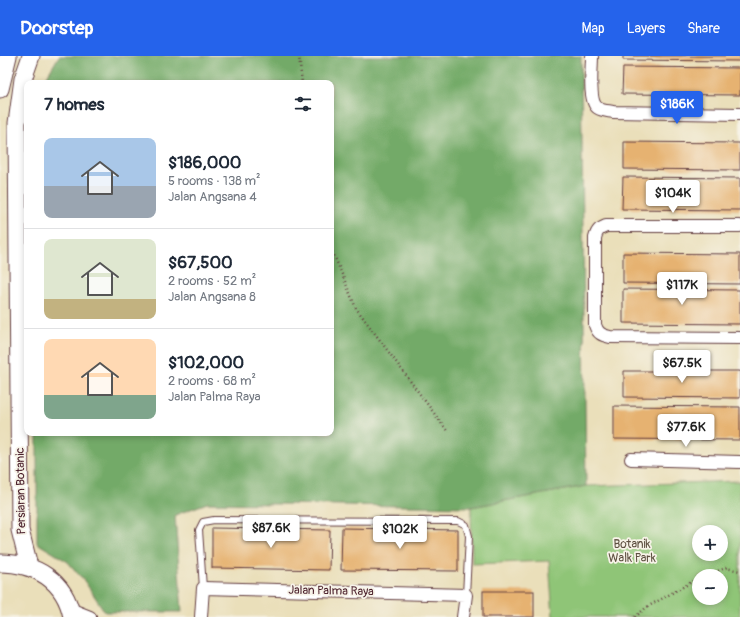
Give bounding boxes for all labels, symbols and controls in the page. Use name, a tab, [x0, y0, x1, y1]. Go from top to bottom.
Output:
text: Doorstep	[20, 16, 94, 40]
text: Map	[582, 20, 605, 37]
text: Layers	[627, 20, 665, 37]
text: Share	[687, 20, 720, 37]
pin: $186K	[649, 91, 705, 125]
icon: filters	[292, 93, 314, 115]
text: 7 homes	[44, 94, 104, 115]
text: $186K	[660, 96, 694, 112]
text: $186,000	[168, 152, 241, 173]
icon: home	[76, 154, 124, 202]
text: 5 rooms · 138 m²	[168, 173, 261, 189]
pin: $104K	[645, 180, 701, 214]
text: $104K	[655, 185, 691, 201]
text: Jalan Angsana 4	[168, 189, 257, 205]
text: $67,500	[168, 252, 233, 273]
icon: home	[76, 255, 124, 303]
pin: $117K	[654, 272, 710, 306]
text: 2 rooms · 52 m²	[168, 273, 256, 289]
text: $117K	[666, 277, 698, 293]
text: Jalan Angsana 8	[168, 289, 256, 305]
pin: $67.5K	[649, 350, 715, 384]
text: $102,000	[168, 352, 244, 373]
icon: home	[76, 355, 124, 403]
text: $67.5K	[662, 355, 702, 371]
text: 2 rooms · 68 m²	[168, 373, 256, 389]
text: Jalan Palma Raya	[168, 389, 261, 405]
pin: $77.6K	[653, 414, 719, 448]
text: $77.6K	[666, 419, 706, 435]
street label: Persiaran Botanic	[13, 447, 29, 535]
pin: $87.6K	[238, 515, 304, 549]
pin: $102K	[372, 516, 428, 550]
text: $87.6K	[252, 520, 290, 536]
text: $102K	[382, 521, 418, 537]
map controls	[692, 525, 728, 605]
button: +	[692, 525, 728, 561]
park label: Botanik Walk Park	[608, 537, 656, 566]
button: −	[692, 569, 728, 605]
street label: Jalan Palma Raya	[288, 583, 374, 599]

